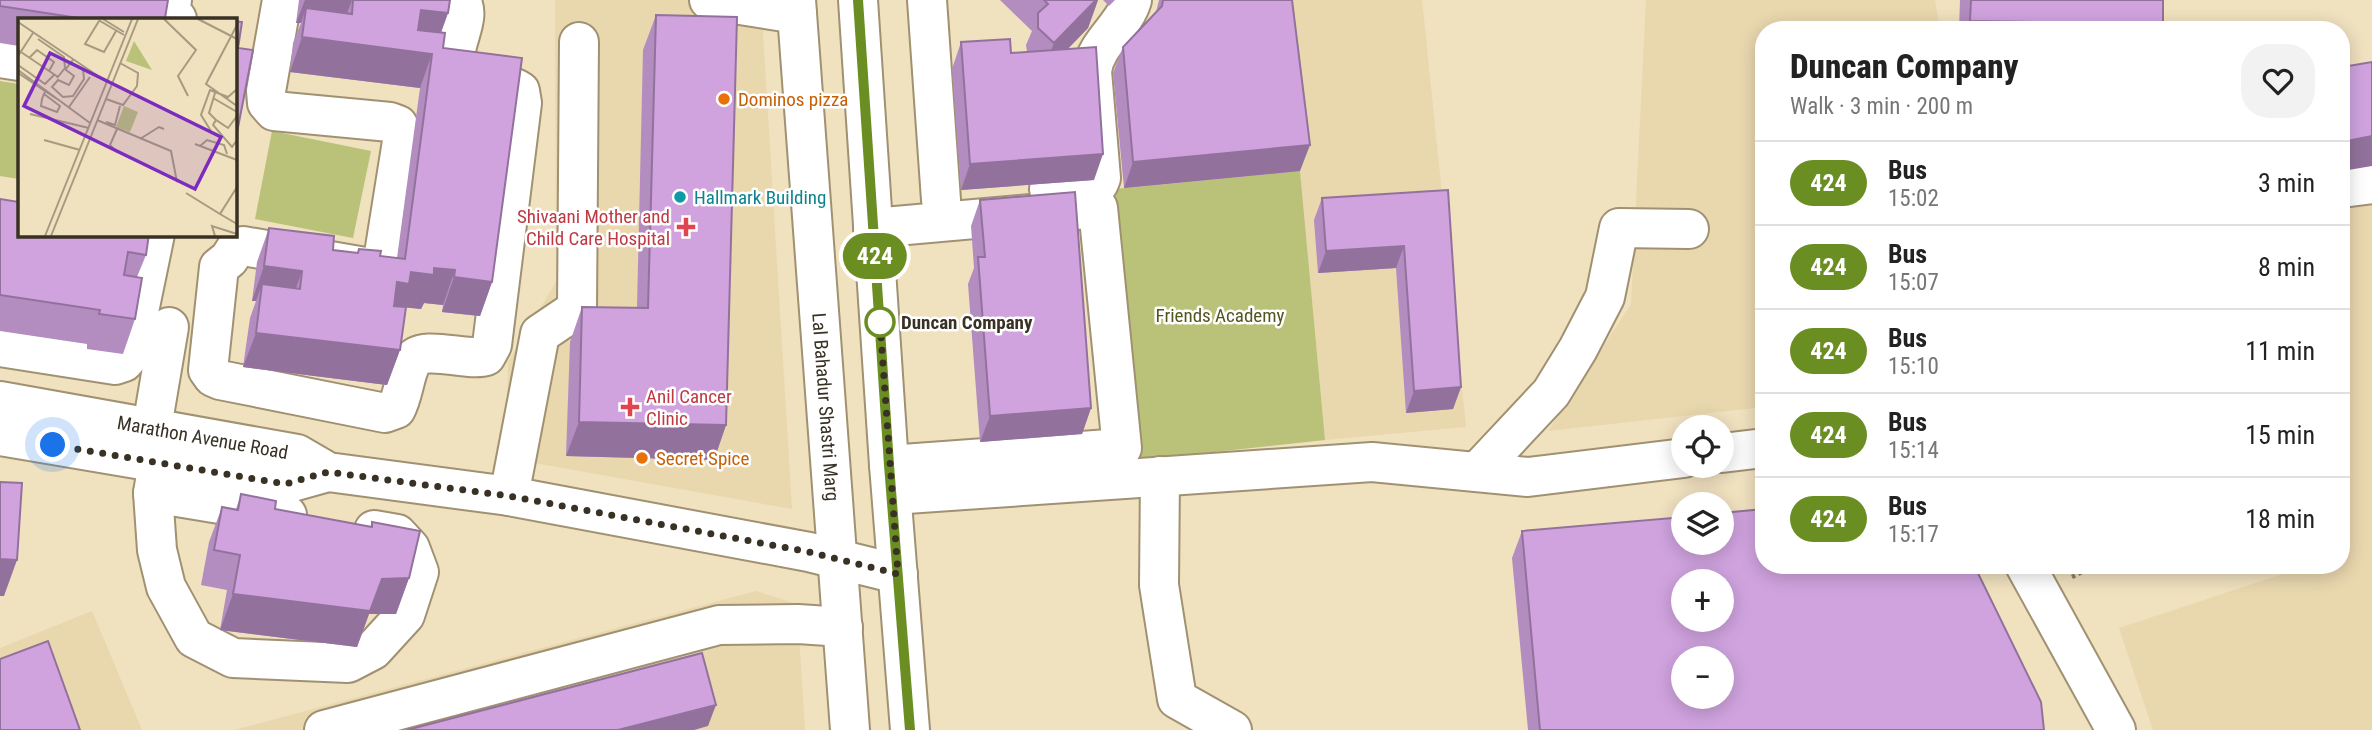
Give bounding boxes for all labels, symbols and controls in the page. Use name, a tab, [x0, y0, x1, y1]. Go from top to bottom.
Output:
inset map	[18, 18, 236, 236]
button: heart	[2241, 44, 2315, 118]
text: Duncan Company	[1790, 47, 2018, 86]
place label: Dominos pizza	[738, 88, 848, 111]
marker: Dominos pizza	[716, 91, 732, 107]
text: Walk · 3 min · 200 m	[1790, 93, 1973, 120]
text: Bus	[1888, 155, 1927, 185]
text: 3 min	[2258, 168, 2315, 198]
text: 424	[1810, 169, 1847, 197]
text: 15:02	[1888, 185, 1939, 212]
place label: Hallmark Building	[694, 186, 826, 209]
marker: Hallmark Building	[672, 189, 688, 205]
place label: Shivaani Mother and Child Care Hospital	[517, 205, 670, 250]
marker: Shivaani Mother and Child Care Hospital	[676, 217, 696, 237]
line badge: 424	[835, 233, 915, 279]
text: Bus	[1888, 239, 1927, 269]
text: 424	[857, 242, 893, 270]
text: 8 min	[2258, 252, 2315, 282]
text: 424	[1810, 253, 1847, 281]
text: 15:07	[1888, 269, 1939, 296]
park label: Friends Academy	[1156, 304, 1285, 327]
marker: Duncan Company	[865, 307, 895, 337]
place label: Duncan Company	[901, 311, 1033, 334]
street label: Lal Bahadur Shastri Marg	[808, 312, 845, 502]
text: Bus	[1888, 323, 1927, 353]
text: 11 min	[2245, 336, 2315, 366]
text: 424	[1810, 337, 1847, 365]
text: 15:10	[1888, 353, 1939, 380]
place label: Anil Cancer Clinic	[646, 385, 732, 430]
marker: Anil Cancer Clinic	[620, 397, 640, 417]
text: Bus	[1888, 407, 1927, 437]
street label: Marathon Avenue Road	[116, 411, 290, 464]
map controls	[1671, 415, 1734, 709]
button: locate	[1671, 415, 1734, 478]
text: 15 min	[2245, 420, 2315, 450]
text: 424	[1810, 421, 1847, 449]
your location	[35, 427, 70, 462]
text: 15:14	[1888, 437, 1939, 464]
place label: Secret Spice	[656, 447, 749, 470]
marker: Secret Spice	[634, 450, 650, 466]
text: Bus	[1888, 491, 1927, 521]
button: layers	[1671, 492, 1734, 555]
text: 18 min	[2245, 504, 2315, 534]
text: 424	[1810, 505, 1847, 533]
text: 15:17	[1888, 521, 1939, 548]
button: +	[1671, 569, 1734, 632]
button: −	[1671, 646, 1734, 709]

